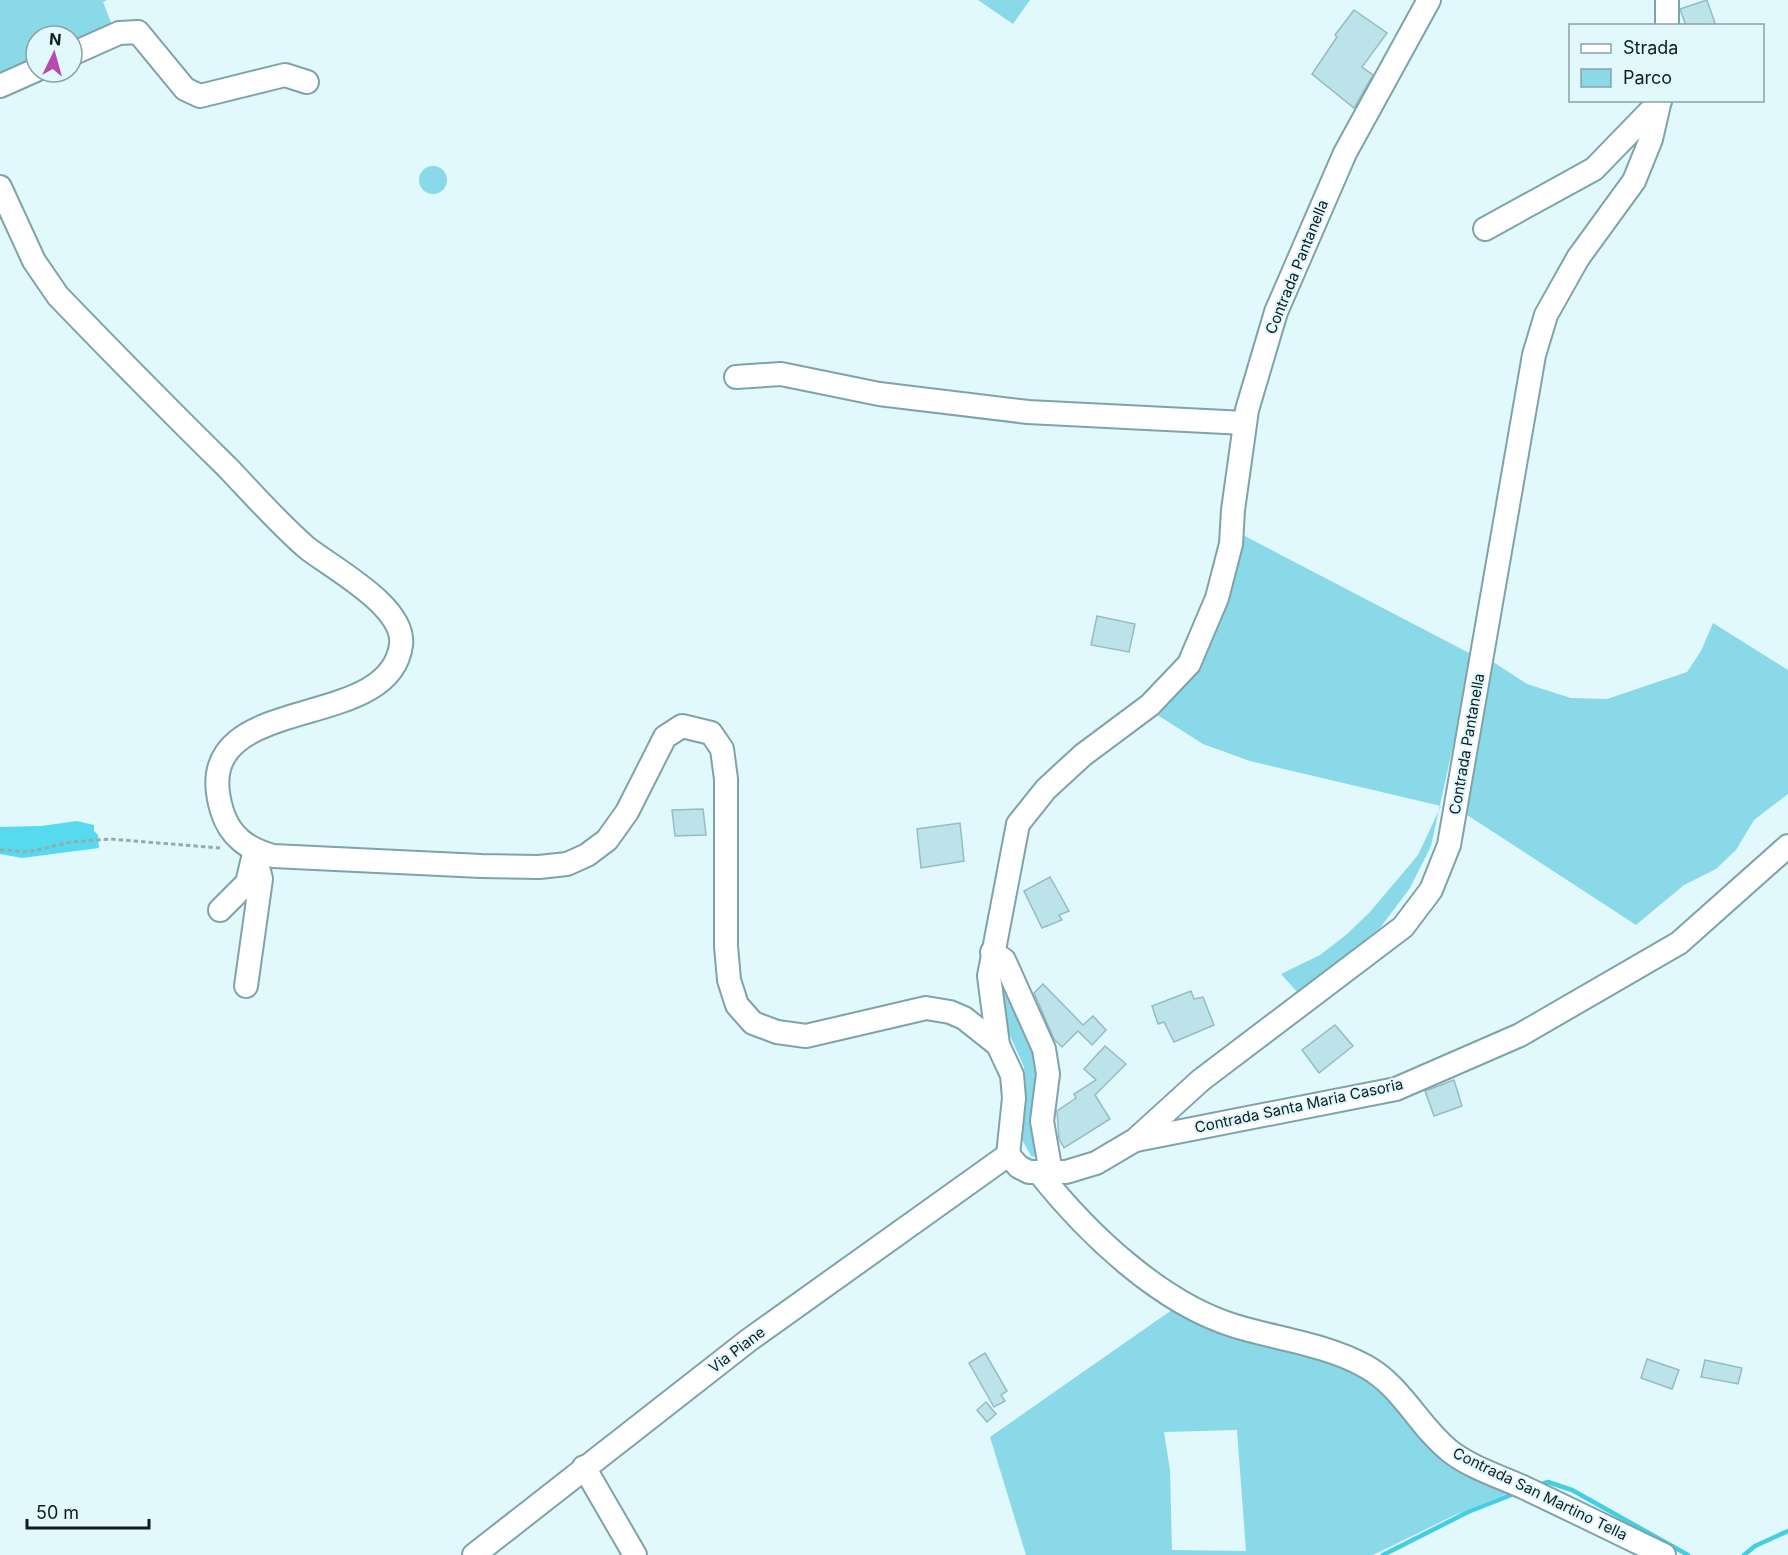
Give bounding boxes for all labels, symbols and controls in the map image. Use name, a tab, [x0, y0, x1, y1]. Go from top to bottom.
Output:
north arrow	[24, 24, 84, 84]
legend	[1569, 24, 1764, 102]
text: N	[48, 29, 62, 50]
text: Strada	[1623, 37, 1678, 58]
text: Parco	[1623, 67, 1672, 88]
street label: Contrada Pantanella	[1261, 197, 1332, 337]
street label: Contrada Pantanella	[1445, 672, 1488, 816]
street label: Contrada Santa Maria Casoria	[1193, 1074, 1405, 1137]
street label: Via Piane	[705, 1322, 769, 1377]
street label: Contrada San Martino Tella	[1450, 1443, 1631, 1544]
scale bar	[27, 1492, 148, 1530]
text: 50 m	[36, 1502, 79, 1523]

